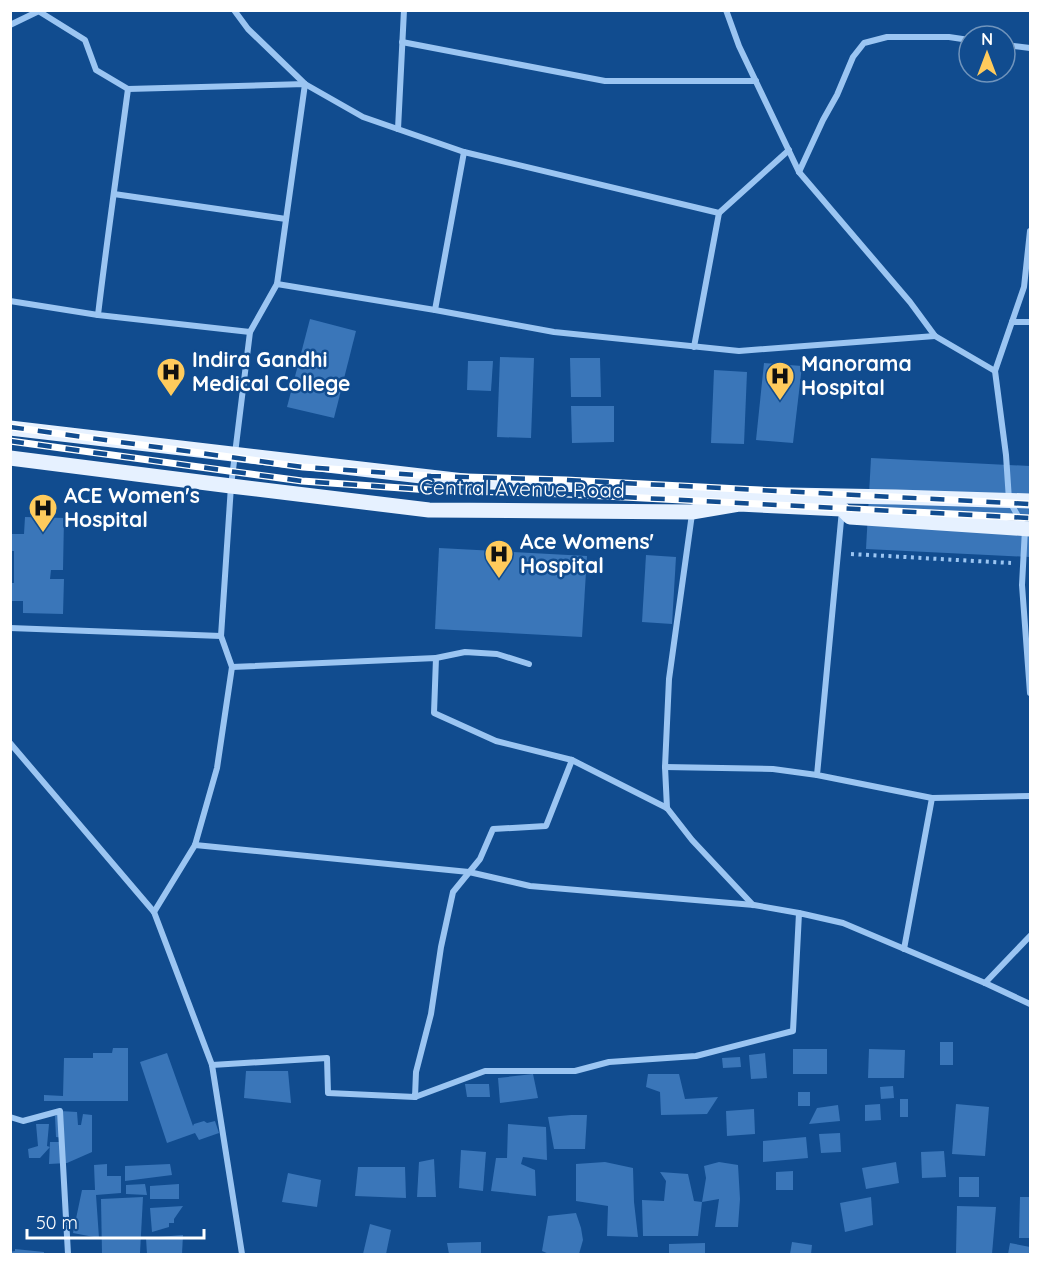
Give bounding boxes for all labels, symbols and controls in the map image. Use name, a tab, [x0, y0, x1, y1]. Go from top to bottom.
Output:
north arrow	[957, 24, 1017, 84]
text: N	[981, 29, 993, 49]
place label: Indira Gandhi Medical College	[192, 346, 350, 396]
place label: Manorama Hospital	[801, 350, 912, 400]
hospital icon: Indira Gandhi Medical College	[155, 356, 187, 398]
hospital icon: Manorama Hospital	[764, 360, 796, 402]
street label: Central Avenue Road	[419, 473, 625, 503]
place label: ACE Women's Hospital	[64, 482, 200, 532]
hospital icon: ACE Women's Hospital	[27, 492, 59, 534]
place label: Ace Womens' Hospital	[520, 528, 654, 578]
hospital icon: Ace Womens' Hospital	[483, 538, 515, 580]
scale bar	[27, 1202, 204, 1240]
text: 50 m	[36, 1211, 78, 1234]

